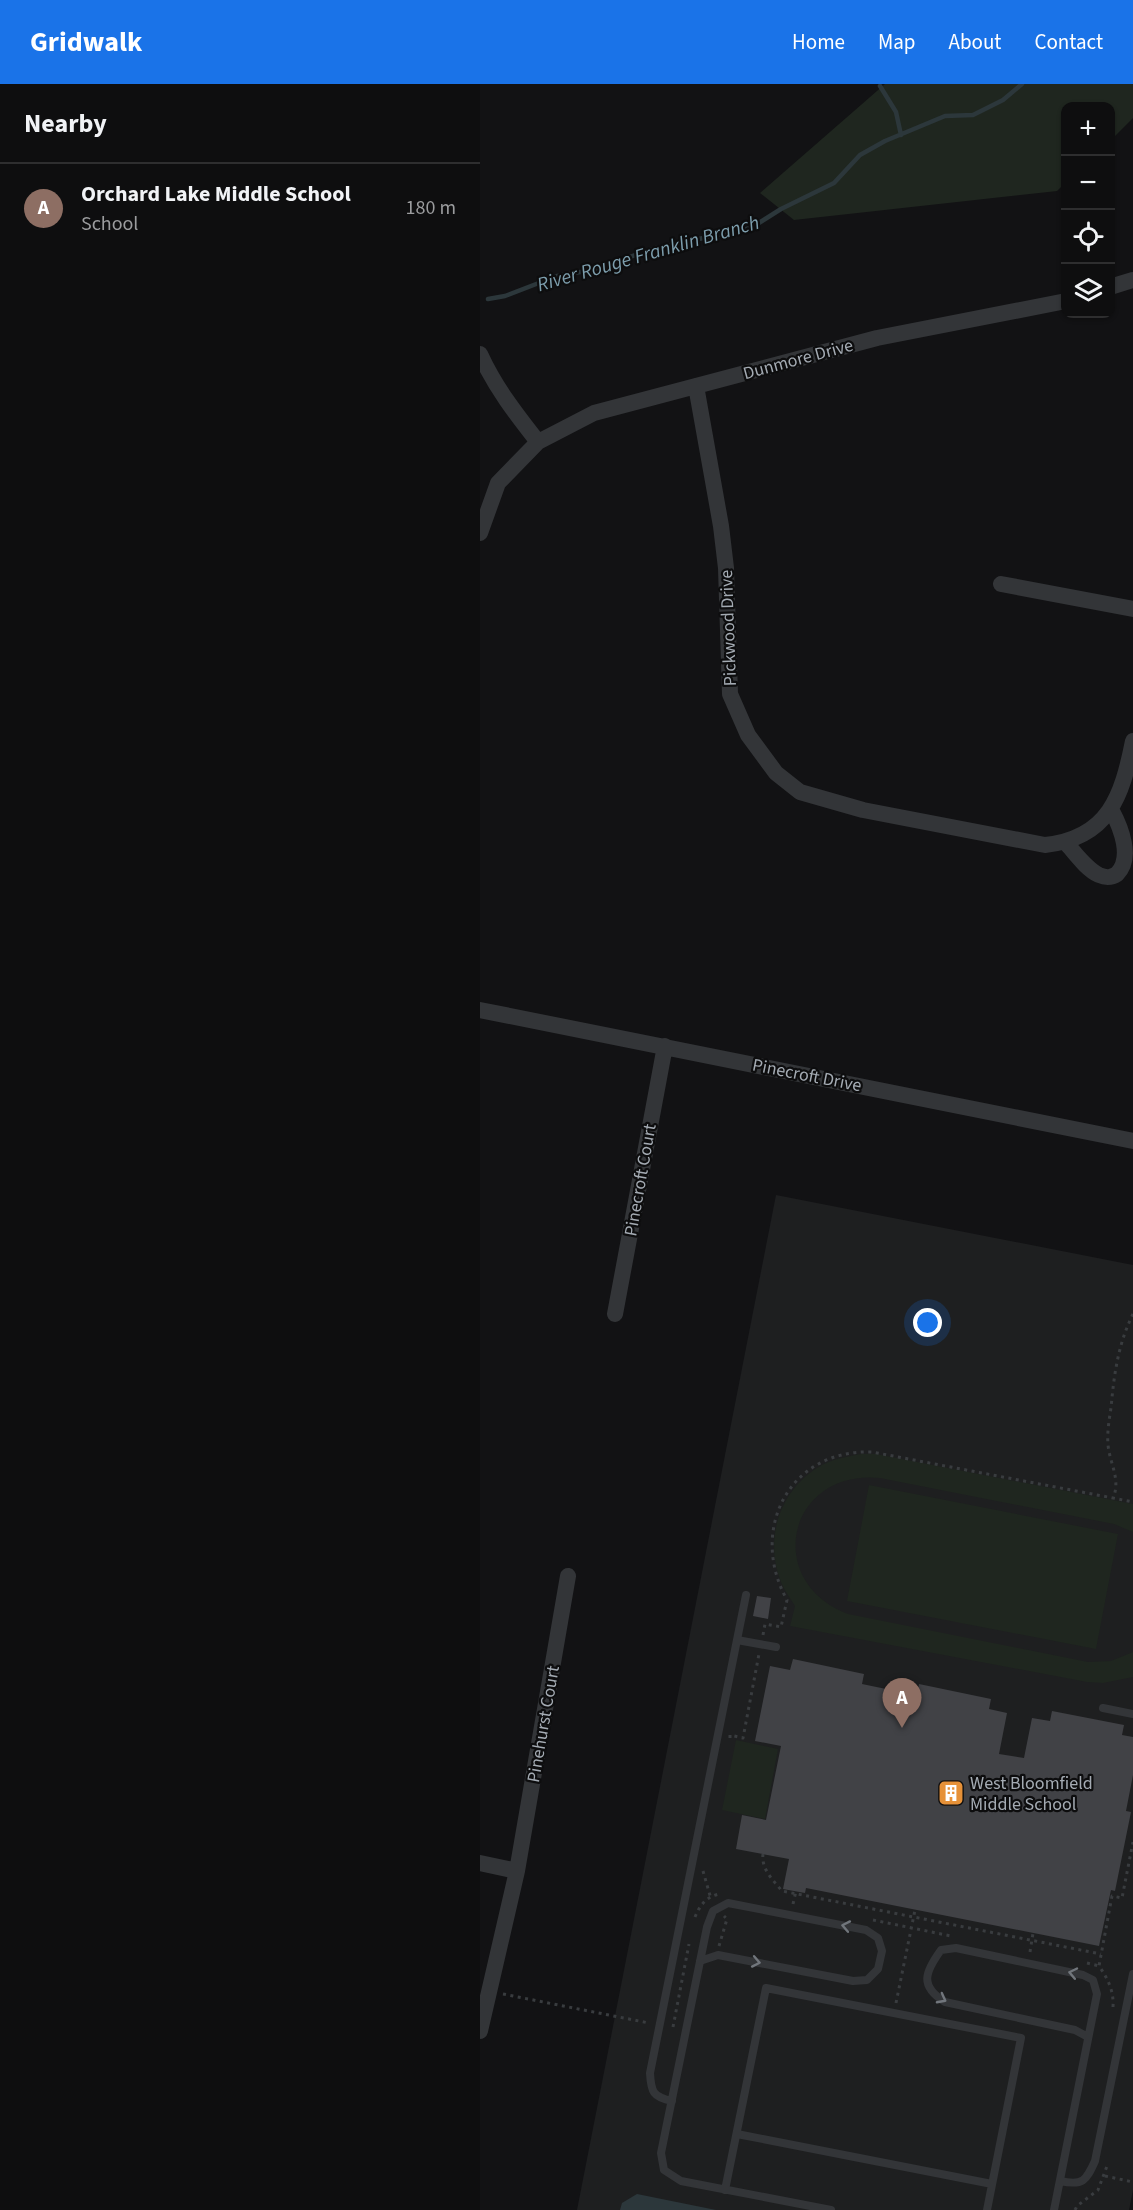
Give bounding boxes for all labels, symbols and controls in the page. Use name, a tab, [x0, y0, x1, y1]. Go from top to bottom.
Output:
text: Gridwalk	[30, 22, 142, 62]
text: Home	[792, 27, 845, 57]
text: Map	[878, 27, 916, 57]
text: About	[949, 27, 1001, 57]
text: Contact	[1034, 27, 1103, 57]
map controls	[1061, 102, 1115, 318]
button: +	[1061, 102, 1115, 156]
text: Nearby	[24, 105, 107, 142]
button: −	[1061, 156, 1115, 210]
text: Orchard Lake Middle School	[81, 178, 351, 210]
text: A	[38, 194, 49, 222]
text: 180 m	[406, 194, 456, 222]
water label: River Rouge Franklin Branch	[534, 209, 763, 299]
text: School	[81, 210, 138, 238]
button: locate	[1061, 210, 1115, 264]
button: layers	[1061, 264, 1115, 318]
street label: Dunmore Drive	[740, 333, 856, 386]
street label: Pickwood Drive	[714, 569, 743, 687]
street label: Pinecroft Drive	[750, 1053, 864, 1098]
street label: Pinecroft Court	[618, 1122, 663, 1238]
your location	[913, 1308, 942, 1337]
street label: Pinehurst Court	[521, 1664, 566, 1784]
pin: A	[882, 1678, 922, 1728]
place label: West Bloomfield Middle School	[970, 1771, 1093, 1817]
building icon: West Bloomfield Middle School	[936, 1778, 966, 1808]
one-way arrow	[841, 1920, 851, 1933]
one-way arrow	[751, 1955, 761, 1968]
one-way arrow	[1069, 1967, 1079, 1980]
one-way arrow	[935, 1992, 946, 2003]

